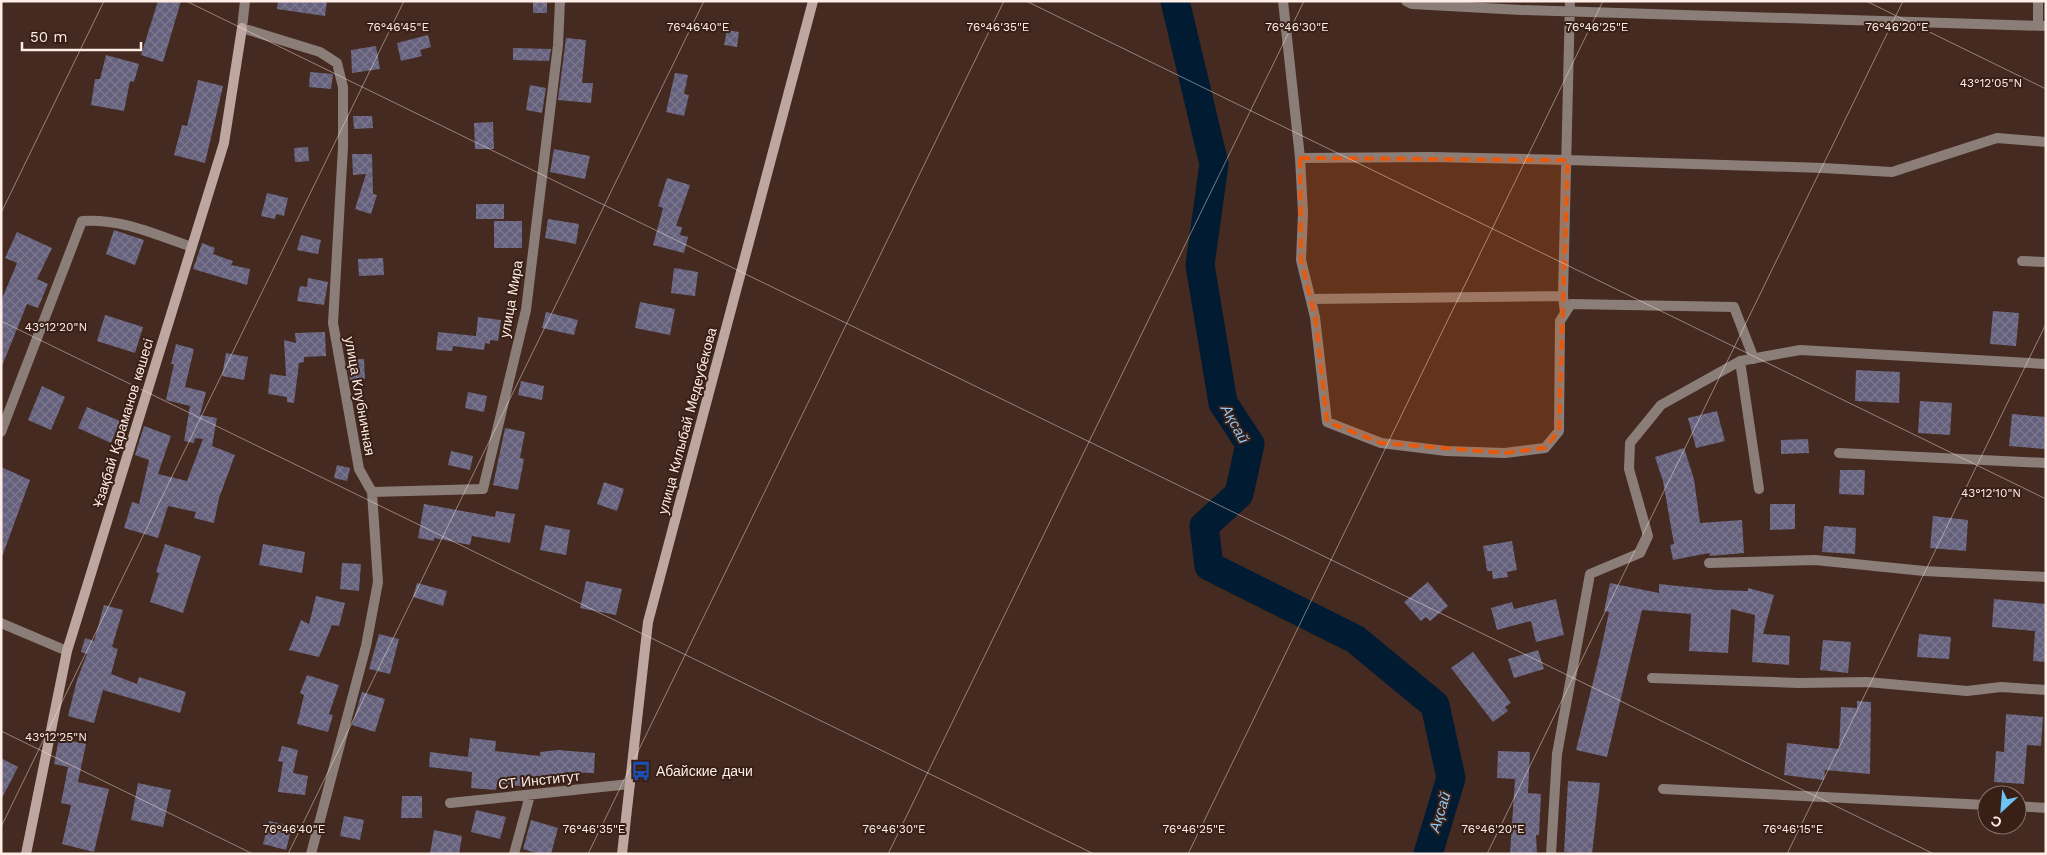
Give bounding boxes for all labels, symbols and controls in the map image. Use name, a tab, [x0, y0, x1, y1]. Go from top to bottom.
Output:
scale bar	[22, 20, 141, 52]
text: 76°46'45"E	[367, 20, 429, 34]
text: 76°46'40"E	[667, 20, 730, 34]
text: 76°46'35"E	[967, 20, 1030, 34]
text: 76°46'30"E	[1265, 20, 1329, 34]
text: 76°46'25"E	[1566, 20, 1629, 34]
text: 76°46'20"E	[1865, 20, 1929, 34]
text: 50 m	[30, 28, 67, 46]
text: 43°12'05"N	[1960, 76, 2022, 90]
street label: улица Мира	[496, 259, 526, 339]
text: 43°12'20"N	[25, 320, 87, 334]
street label: улица Килыбай Медеубекова	[654, 326, 720, 516]
street label: улица Клубничная	[342, 335, 378, 457]
street label: Ұзақбай Қараманов көшесі	[90, 337, 156, 509]
water label: Ақсай	[1217, 401, 1253, 447]
text: 43°12'10"N	[1961, 486, 2021, 500]
text: 43°12'25"N	[25, 730, 87, 744]
bus stop icon: Абайские дачи	[630, 760, 652, 782]
place label: Абайские дачи	[656, 763, 753, 779]
street label: СТ Институт	[497, 768, 581, 792]
north arrow	[1977, 785, 2027, 835]
water label: Ақсай	[1425, 789, 1455, 835]
text: С	[1988, 812, 2004, 831]
text: 76°46'40"E	[263, 822, 326, 836]
text: 76°46'35"E	[563, 822, 626, 836]
text: 76°46'30"E	[862, 822, 926, 836]
text: 76°46'25"E	[1163, 822, 1226, 836]
text: 76°46'20"E	[1461, 822, 1525, 836]
text: 76°46'15"E	[1763, 822, 1824, 836]

